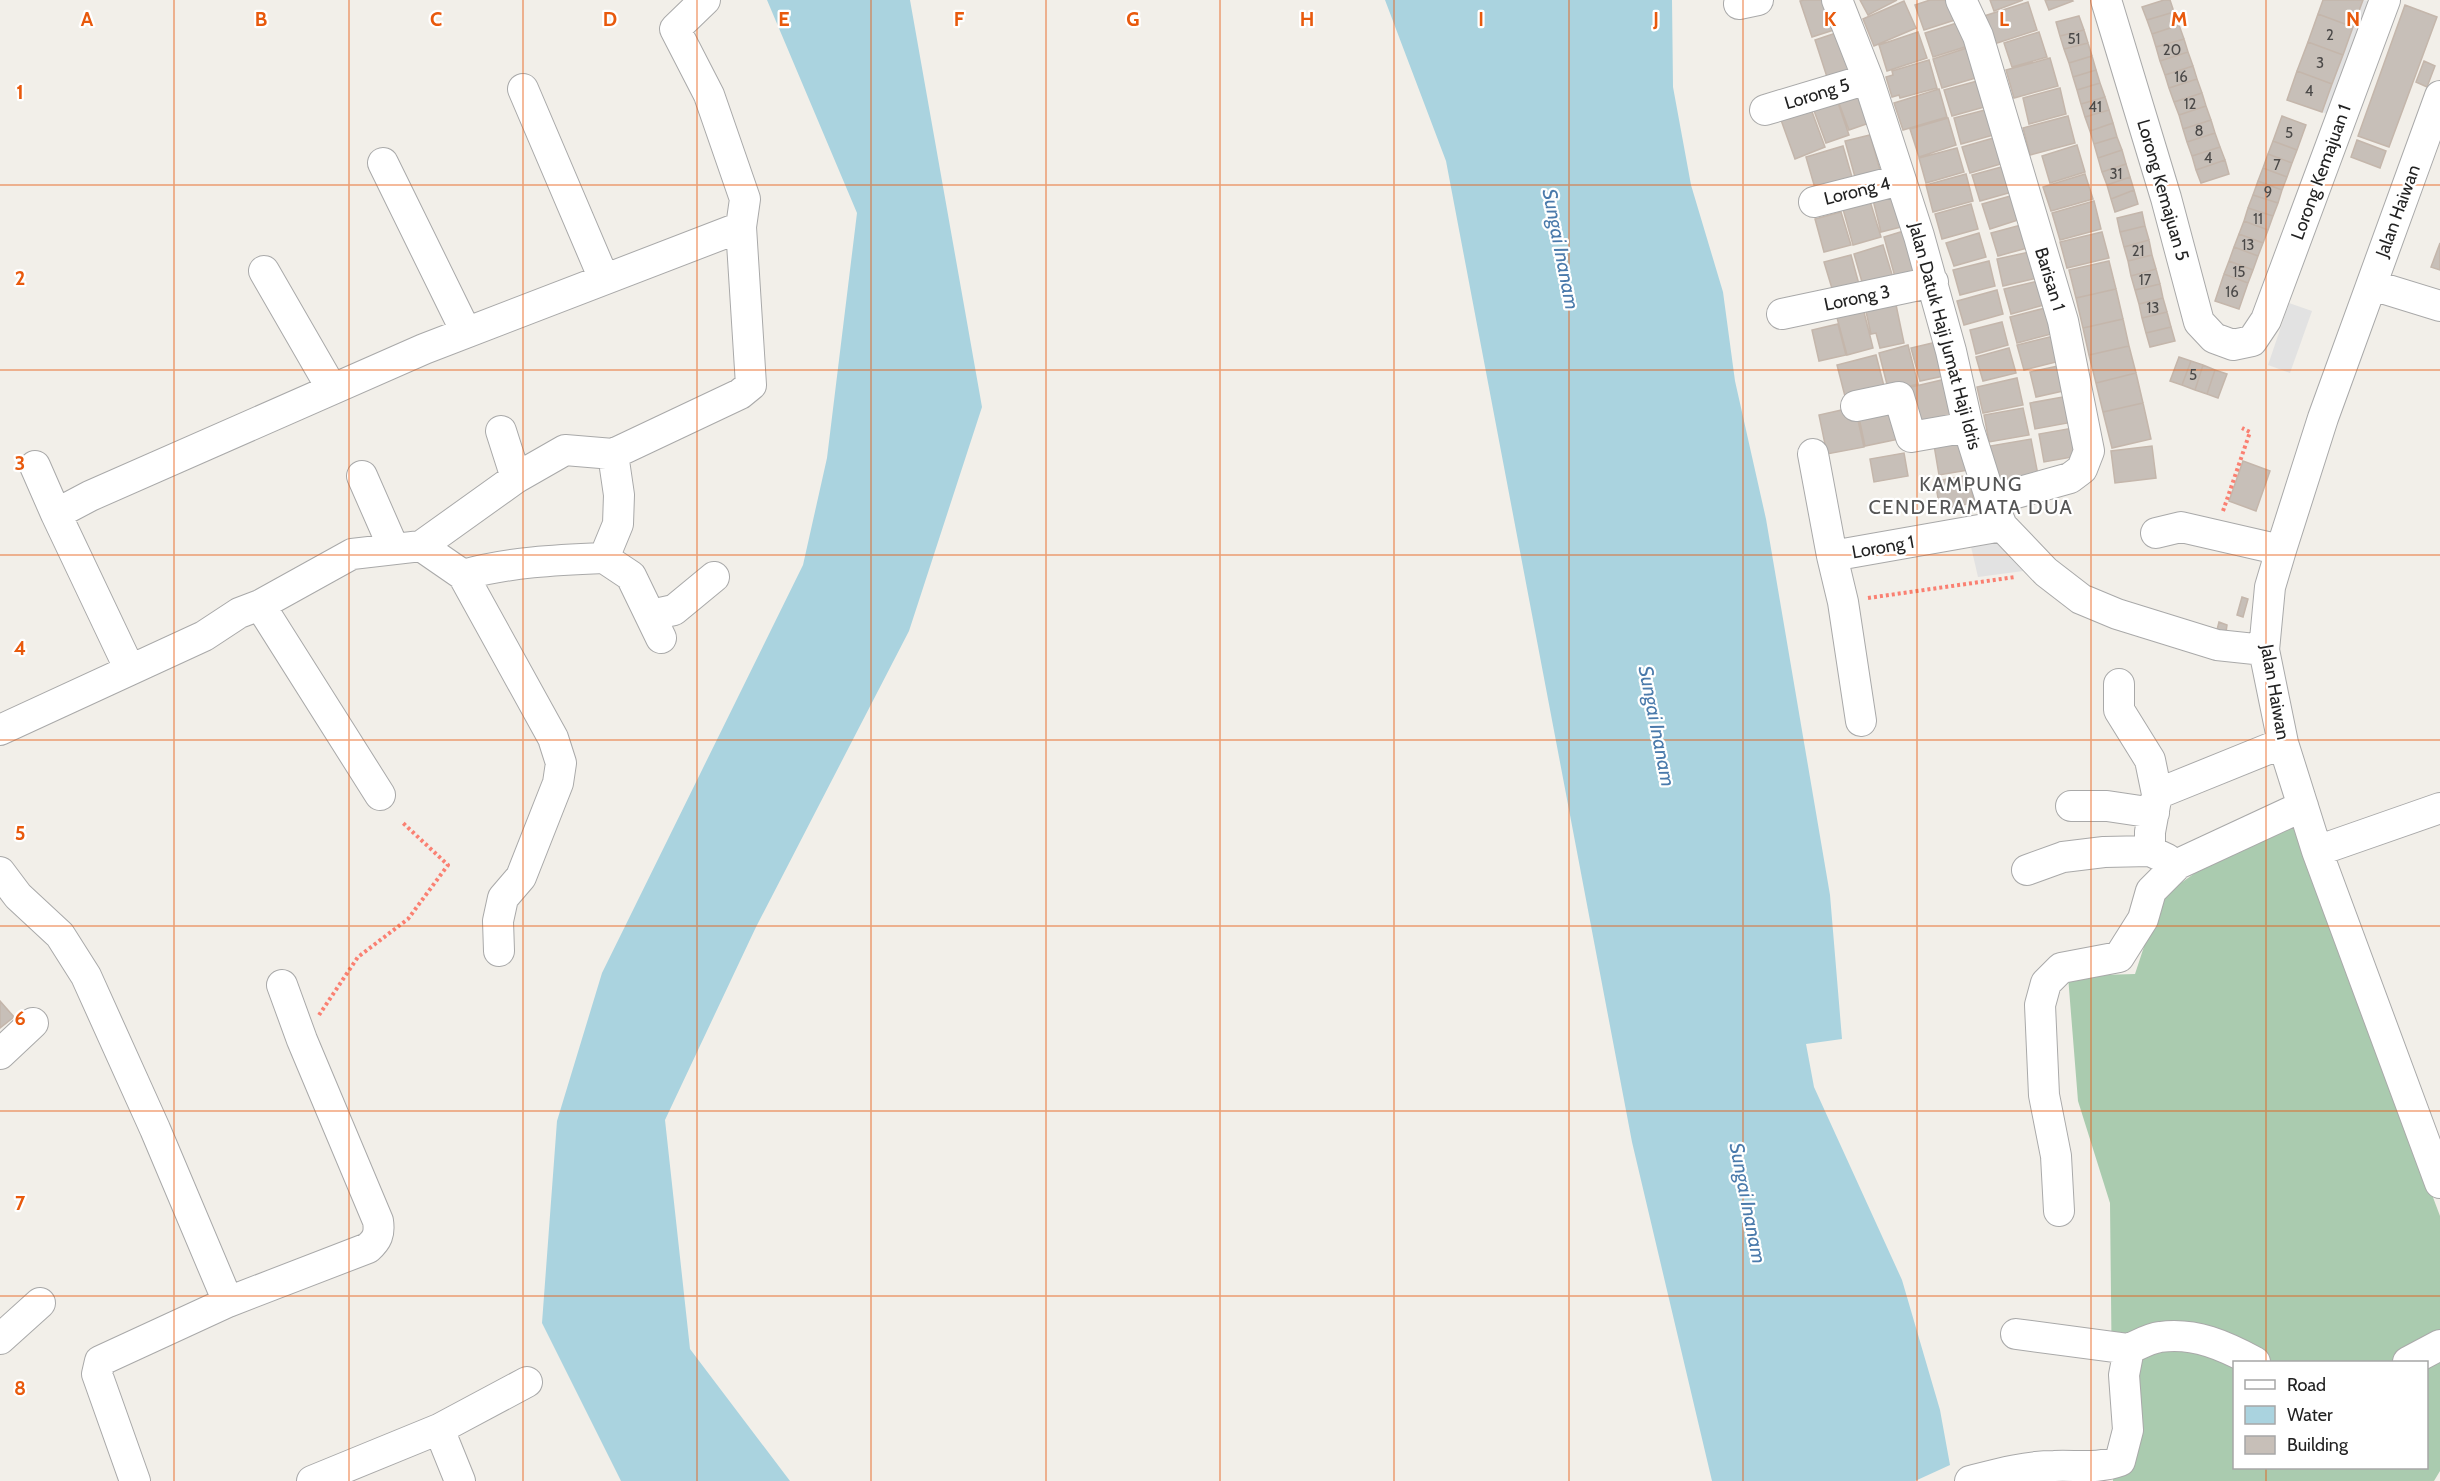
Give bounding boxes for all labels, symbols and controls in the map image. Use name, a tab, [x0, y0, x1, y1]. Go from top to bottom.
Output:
text: A	[81, 7, 94, 31]
text: B	[255, 7, 267, 31]
text: C	[430, 7, 442, 31]
text: D	[603, 7, 617, 31]
text: E	[778, 7, 790, 31]
text: F	[954, 7, 965, 31]
text: G	[1126, 7, 1140, 31]
text: H	[1300, 7, 1314, 31]
text: I	[1478, 7, 1484, 31]
text: J	[1652, 7, 1659, 31]
text: K	[1824, 7, 1837, 31]
text: L	[1999, 7, 2009, 31]
text: M	[2171, 7, 2187, 31]
text: N	[2346, 7, 2360, 31]
house number: 2	[2326, 26, 2334, 44]
house number: 51	[2067, 30, 2081, 48]
house number: 20	[2163, 41, 2181, 59]
house number: 3	[2316, 54, 2324, 72]
house number: 16	[2174, 68, 2188, 86]
street label: Lorong 5	[1782, 74, 1852, 114]
text: 1	[16, 80, 24, 104]
house number: 4	[2305, 82, 2314, 100]
house number: 12	[2184, 95, 2197, 113]
house number: 41	[2088, 98, 2102, 116]
street label: Lorong Kemajuan 1	[2286, 101, 2356, 243]
street label: Lorong Kemajuan 5	[2132, 117, 2194, 263]
house number: 8	[2194, 122, 2204, 140]
house number: 5	[2285, 124, 2293, 142]
house number: 4	[2204, 149, 2213, 167]
house number: 7	[2273, 156, 2281, 174]
street label: Jalan Haiwan	[2371, 162, 2425, 261]
house number: 31	[2109, 165, 2123, 183]
street label: Lorong 4	[1822, 172, 1892, 210]
house number: 9	[2264, 183, 2272, 201]
water label: Sungai Inanam	[1538, 187, 1584, 311]
house number: 11	[2253, 210, 2263, 228]
street label: Jalan Datuk Haji Jumat Haji Idris	[1904, 219, 1986, 452]
house number: 13	[2241, 236, 2255, 254]
house number: 21	[2132, 242, 2144, 260]
street label: Barisan 1	[2030, 245, 2070, 313]
house number: 15	[2232, 263, 2246, 281]
text: 2	[15, 266, 25, 290]
house number: 17	[2139, 271, 2152, 289]
street label: Lorong 3	[1822, 280, 1892, 316]
house number: 16	[2225, 283, 2239, 301]
house number: 13	[2146, 299, 2160, 317]
house number: 5	[2189, 366, 2197, 384]
text: 3	[15, 451, 25, 475]
district label: KAMPUNG CENDERAMATA DUA	[1869, 472, 2073, 519]
street label: Lorong 1	[1850, 531, 1916, 563]
text: 4	[14, 636, 26, 660]
street label: Jalan Haiwan	[2256, 641, 2294, 742]
water label: Sungai Inanam	[1634, 664, 1680, 788]
text: 5	[15, 821, 25, 845]
text: 6	[14, 1006, 26, 1030]
water label: Sungai Inanam	[1725, 1141, 1771, 1265]
text: 7	[15, 1191, 26, 1215]
legend	[2233, 1361, 2428, 1469]
text: Road	[2287, 1374, 2326, 1396]
text: 8	[14, 1376, 26, 1400]
text: Water	[2287, 1404, 2333, 1426]
text: Building	[2287, 1434, 2349, 1456]

